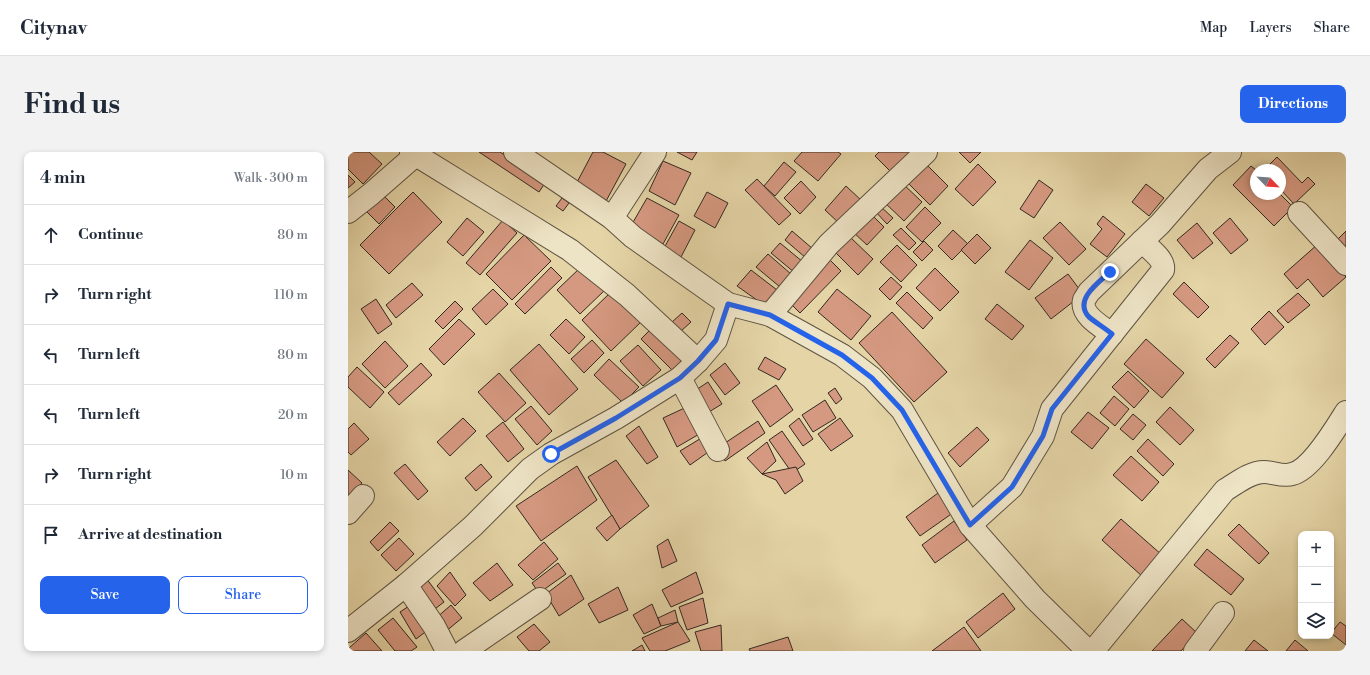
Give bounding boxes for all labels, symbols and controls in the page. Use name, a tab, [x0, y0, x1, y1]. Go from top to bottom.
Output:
text: Citynav	[20, 16, 87, 40]
text: Map	[1200, 19, 1227, 37]
text: Layers	[1249, 19, 1292, 37]
text: Share	[1314, 19, 1350, 37]
button: Directions	[1240, 85, 1346, 123]
text: Find us	[24, 87, 120, 122]
north arrow	[1250, 164, 1286, 200]
text: 4 min	[40, 167, 85, 189]
text: Walk · 300 m	[234, 170, 308, 186]
icon: ahead	[40, 224, 62, 246]
text: Continue	[78, 225, 143, 244]
text: 80 m	[277, 227, 308, 243]
route end	[1101, 263, 1119, 281]
icon: right	[40, 284, 62, 306]
text: Turn right	[78, 285, 152, 304]
text: 110 m	[274, 287, 308, 303]
icon: left	[40, 344, 62, 366]
text: Turn left	[78, 345, 140, 364]
text: 80 m	[277, 347, 308, 363]
icon: left	[40, 404, 62, 426]
text: Turn left	[78, 405, 140, 424]
text: 20 m	[278, 407, 308, 423]
route start	[542, 445, 560, 463]
icon: right	[40, 464, 62, 486]
text: Turn right	[78, 465, 152, 484]
text: 10 m	[280, 467, 308, 483]
icon: arrive	[40, 524, 62, 546]
text: Arrive at destination	[78, 525, 222, 544]
map controls	[1298, 531, 1334, 639]
button: +	[1298, 531, 1334, 567]
button: −	[1298, 567, 1334, 603]
button: Save	[40, 576, 170, 614]
button: Share	[178, 576, 308, 614]
button: layers	[1298, 603, 1334, 639]

